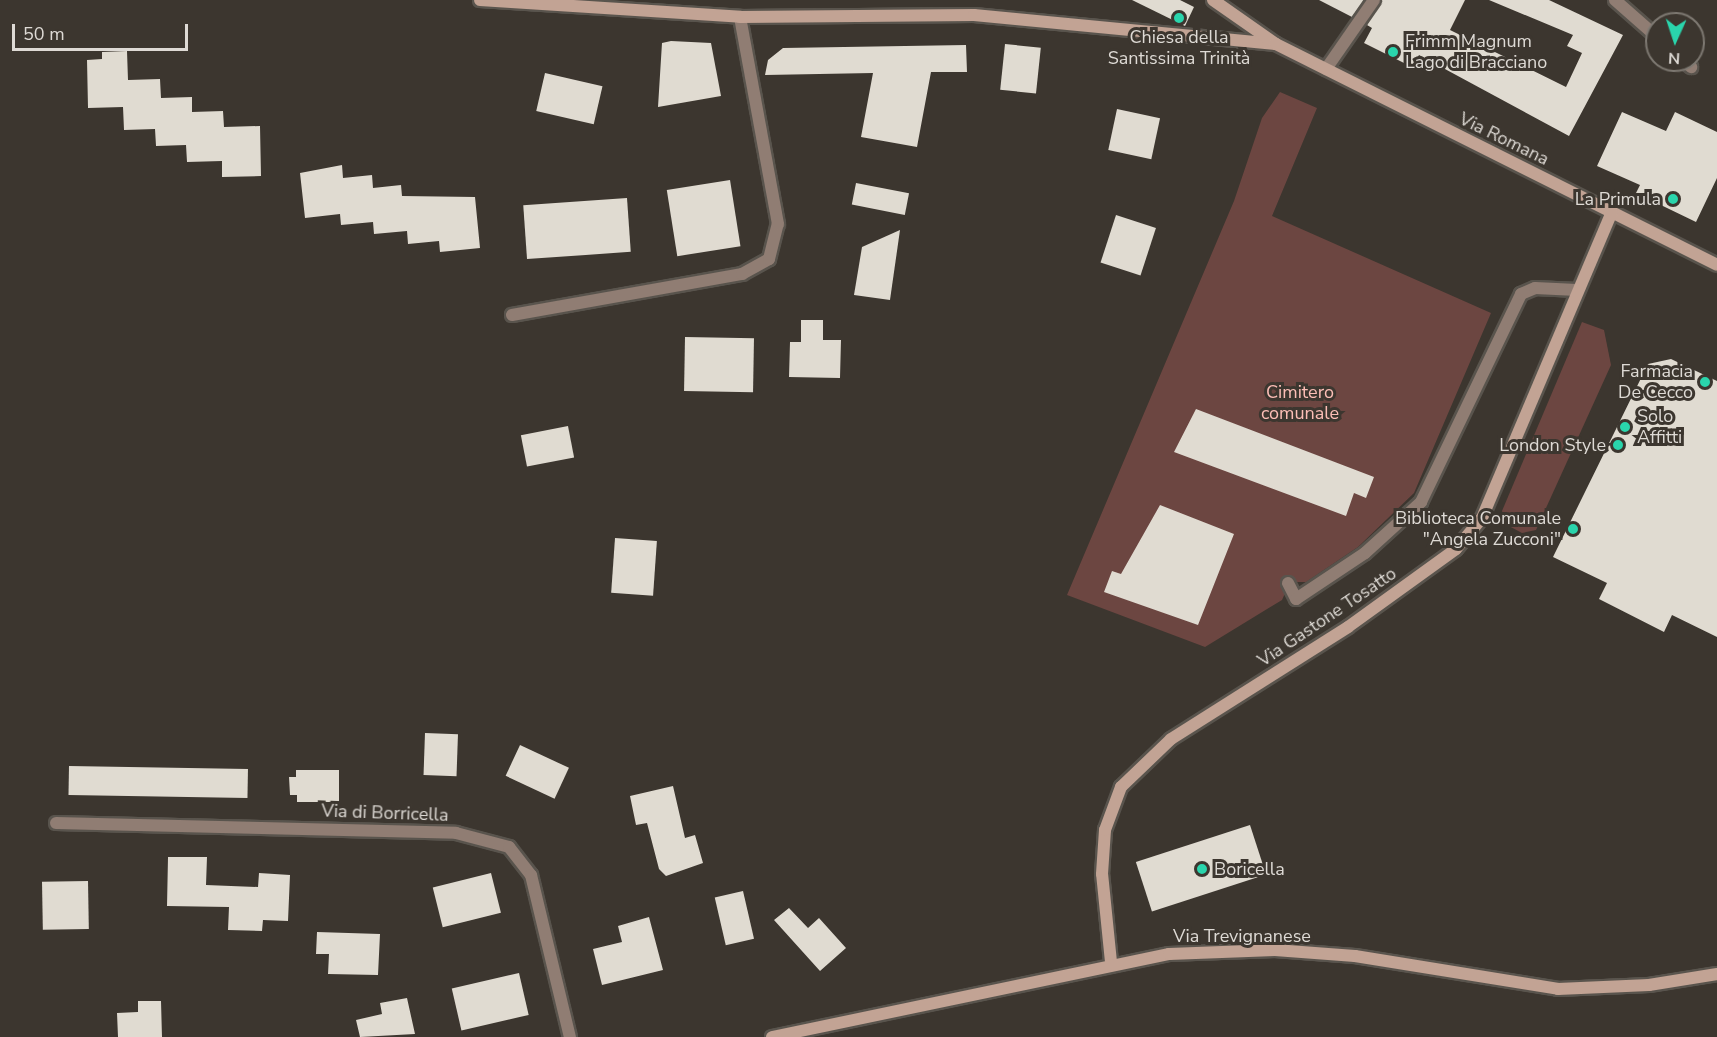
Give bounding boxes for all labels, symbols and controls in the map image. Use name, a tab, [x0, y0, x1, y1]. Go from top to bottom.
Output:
marker: Chiesa della Santissima Trinità	[1172, 11, 1186, 25]
scale bar	[15, 12, 190, 50]
north arrow	[1645, 12, 1705, 72]
text: 50 m	[23, 22, 65, 46]
place label: Chiesa della Santissima Trinità	[1108, 27, 1250, 70]
place label: Frimm Magnum Lago di Bracciano	[1405, 31, 1547, 74]
marker: Frimm Magnum Lago di Bracciano	[1386, 45, 1400, 59]
text: N	[1668, 47, 1681, 69]
street label: Via Romana	[1456, 108, 1552, 170]
place label: La Primula	[1575, 188, 1661, 210]
marker: La Primula	[1666, 192, 1680, 206]
place label: Farmacia De Cecco	[1618, 361, 1693, 404]
marker: Farmacia De Cecco	[1698, 375, 1712, 389]
park label: Cimitero comunale	[1261, 382, 1339, 424]
place label: Solo Affitti	[1637, 406, 1682, 448]
marker: Solo Affitti	[1618, 420, 1632, 434]
place label: London Style	[1499, 434, 1606, 456]
marker: London Style	[1611, 438, 1625, 452]
place label: Biblioteca Comunale "Angela Zucconi"	[1395, 508, 1561, 550]
marker: Biblioteca Comunale "Angela Zucconi"	[1566, 522, 1580, 536]
street label: Via Gastone Tosatto	[1254, 563, 1400, 671]
street label: Via di Borricella	[321, 800, 449, 826]
place label: Boricella	[1214, 858, 1285, 880]
marker: Boricella	[1195, 862, 1209, 876]
street label: Via Trevignanese	[1173, 925, 1311, 947]

